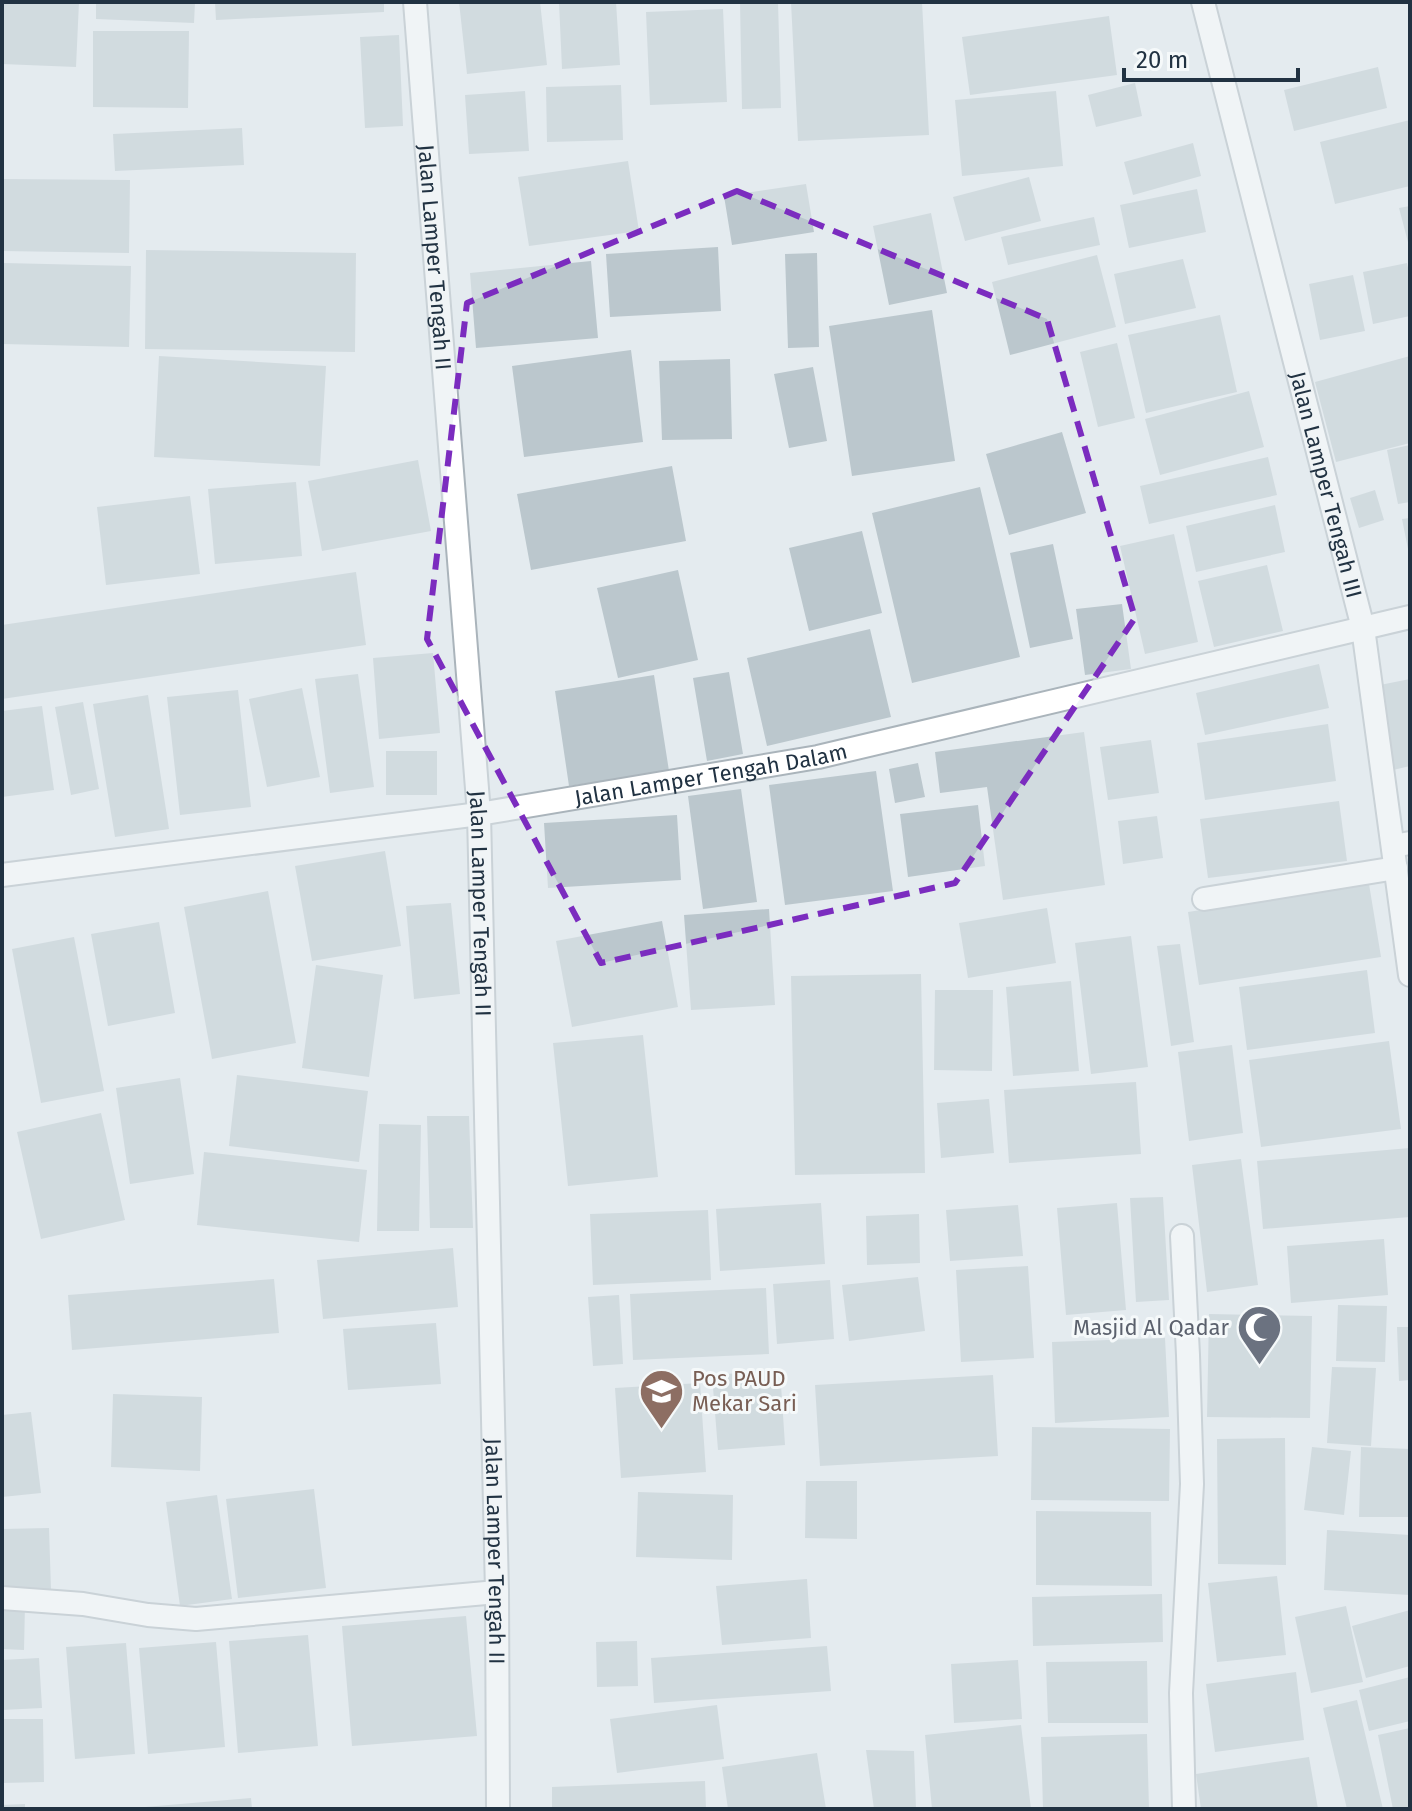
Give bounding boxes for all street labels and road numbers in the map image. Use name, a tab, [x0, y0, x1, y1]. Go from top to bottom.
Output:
street label: Jalan Lamper Tengah II	[413, 143, 457, 371]
street label: Jalan Lamper Tengah III	[1284, 368, 1368, 601]
street label: Jalan Lamper Tengah Dalam	[572, 737, 850, 811]
street label: Jalan Lamper Tengah II	[464, 789, 497, 1017]
street label: Jalan Lamper Tengah II	[480, 1438, 511, 1665]

